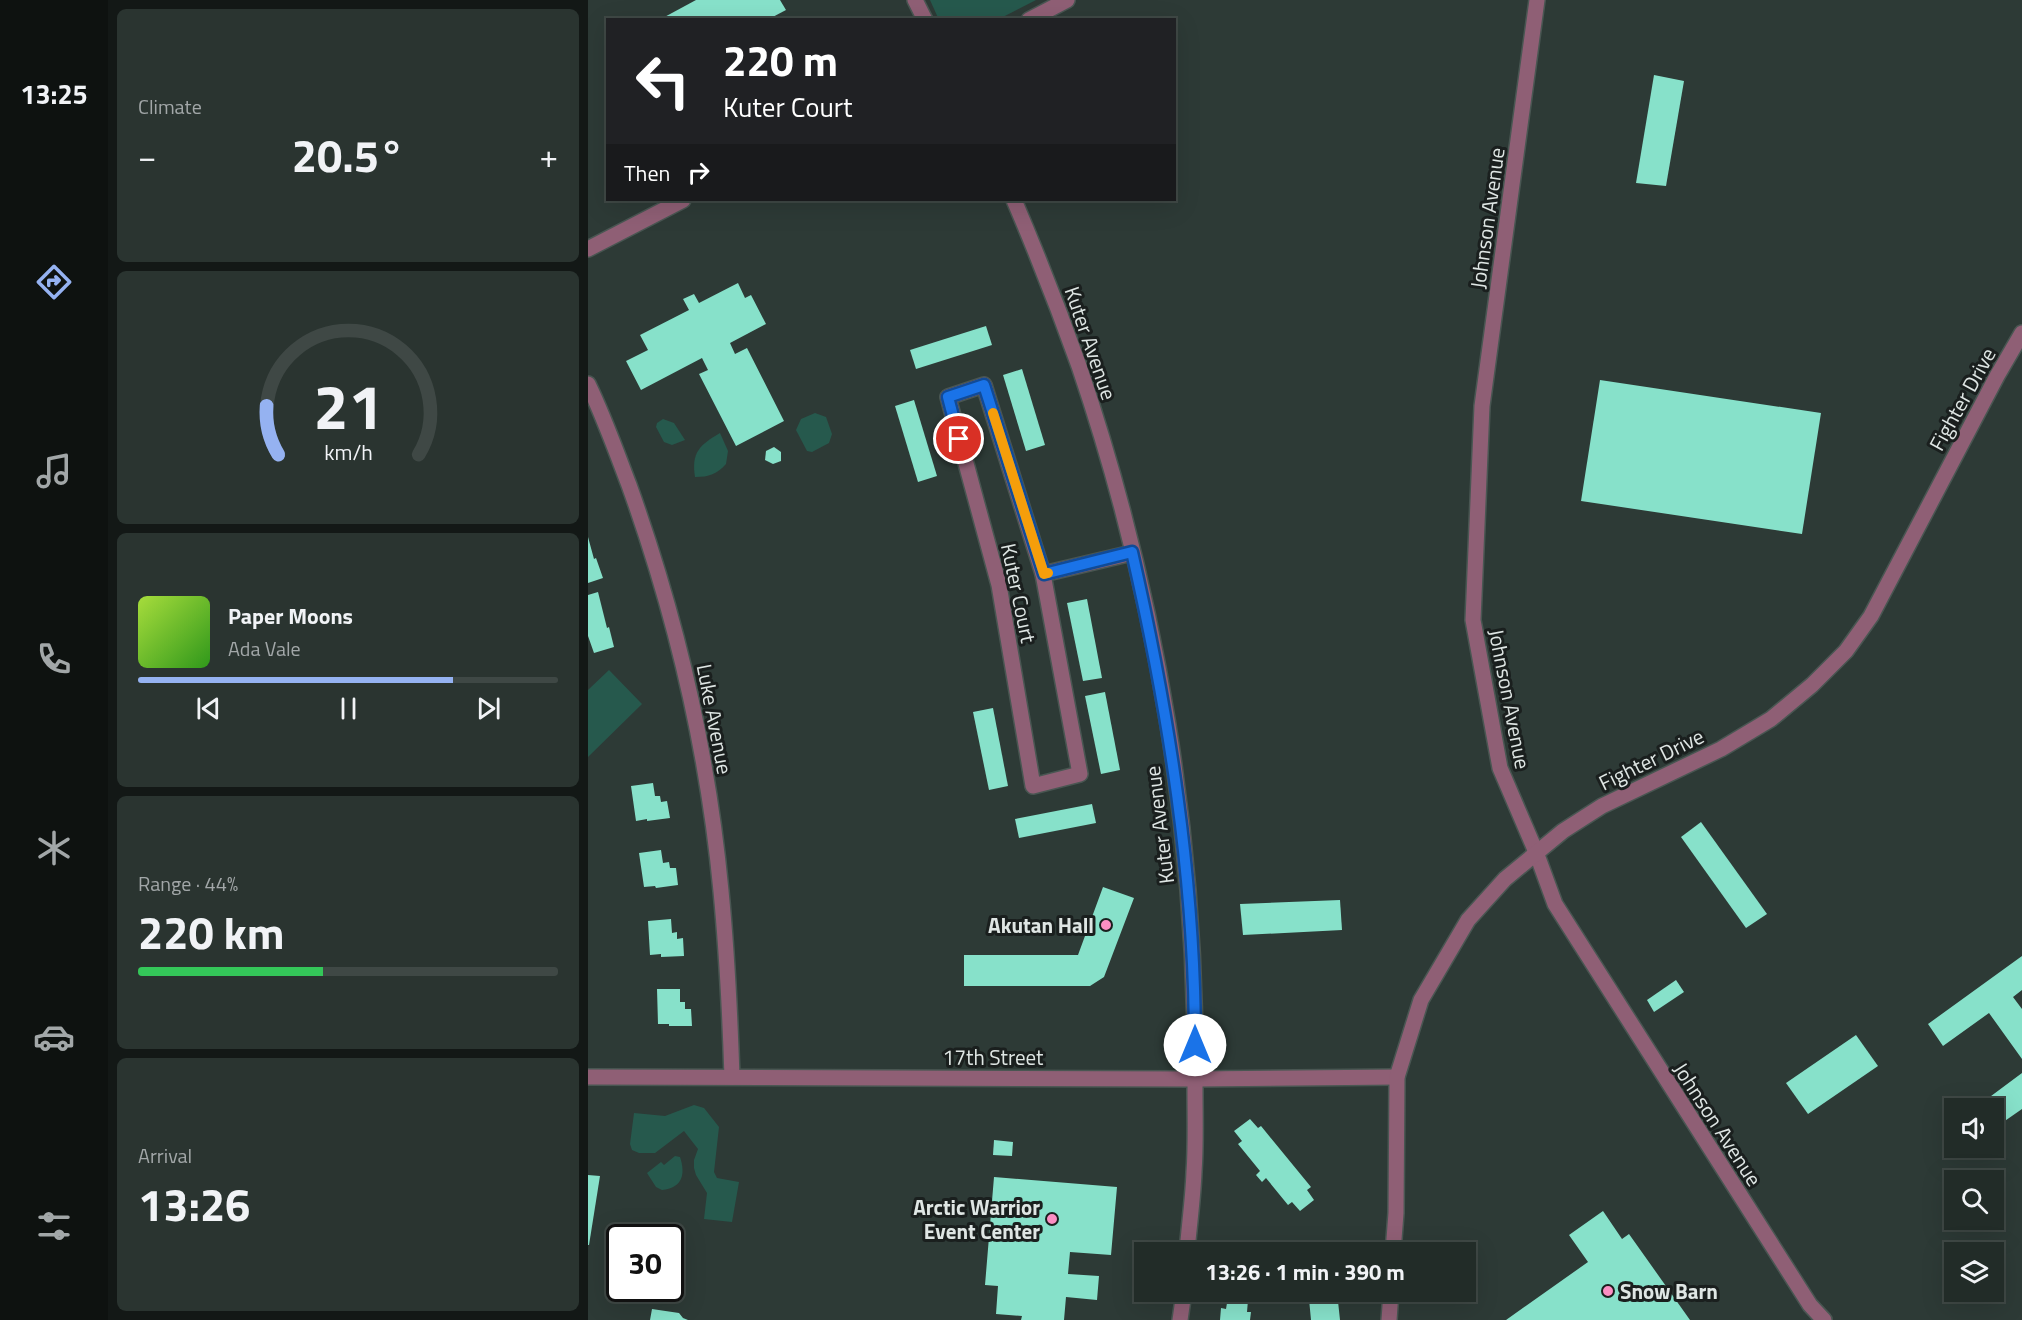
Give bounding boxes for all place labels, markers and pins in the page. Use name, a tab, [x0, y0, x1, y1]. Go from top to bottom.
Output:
pin	[933, 413, 984, 464]
place label: Akutan Hall	[988, 909, 1094, 941]
marker: Akutan Hall	[1099, 918, 1113, 932]
place label: Arctic Warrior Event Center	[913, 1191, 1040, 1247]
marker: Arctic Warrior Event Center	[1045, 1212, 1059, 1226]
place label: Snow Barn	[1620, 1275, 1718, 1307]
marker: Snow Barn	[1601, 1284, 1615, 1298]

